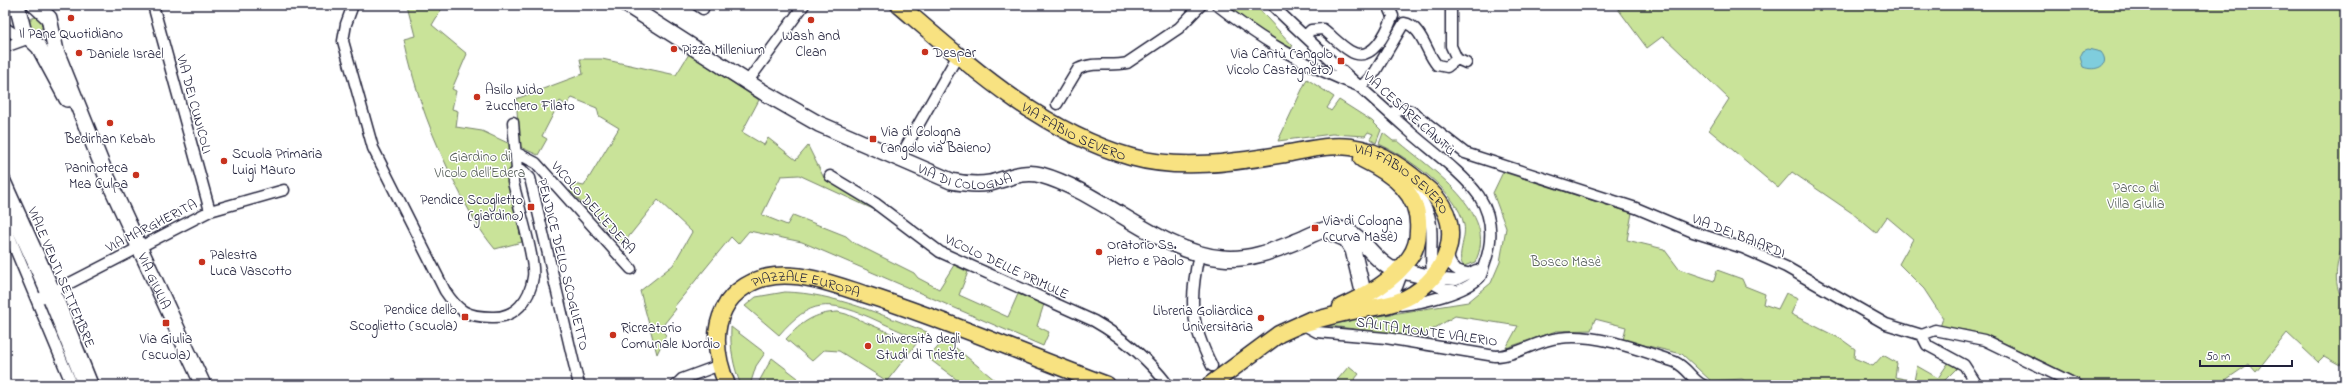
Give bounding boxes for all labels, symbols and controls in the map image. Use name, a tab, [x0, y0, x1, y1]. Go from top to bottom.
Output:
marker: Il Pane Quotidiano	[66, 13, 76, 23]
marker: Wash and Clean	[806, 15, 816, 25]
place label: Il Pane Quotidiano	[19, 24, 123, 45]
place label: Wash and Clean	[782, 26, 840, 63]
place label: Pizza Millenium	[682, 40, 765, 61]
place label: Despar	[932, 43, 977, 64]
place label: Daniele Israel	[86, 44, 164, 65]
marker: Pizza Millenium	[669, 44, 679, 54]
place label: Via Cantù (angolo Vicolo Castagneto)	[1226, 44, 1333, 82]
marker: Despar	[920, 47, 930, 57]
marker: Daniele Israel	[74, 48, 84, 58]
street label: VIA DEI CUNICOLI	[170, 52, 217, 156]
marker: Via Cantù (angolo Vicolo Castagneto)	[1336, 56, 1346, 66]
street label: VIA CESARE CANTÙ	[1357, 66, 1460, 162]
place label: Asilo Nido Zucchero Filato	[485, 80, 575, 117]
marker: Asilo Nido Zucchero Filato	[472, 92, 482, 102]
street label: VIA FABIO SEVERO	[1016, 97, 1129, 167]
marker: Bedirhan Kebab	[105, 118, 115, 128]
place label: Via di Cologna (angolo via Baieno)	[880, 122, 991, 160]
place label: Bedirhan Kebab	[64, 129, 156, 150]
marker: Via di Cologna (angolo via Baieno)	[868, 134, 878, 144]
street label: VIA FABIO SEVERO	[1351, 139, 1454, 218]
place label: Scuola Primaria Luigi Mauro	[232, 144, 322, 182]
park label: Giardino di Vicolo dell’Edera	[434, 147, 525, 184]
marker: Scuola Primaria Luigi Mauro	[219, 156, 229, 166]
street label: VICOLO DELL'EDERA	[545, 156, 640, 259]
place label: Paninoteca Mea Culpa	[65, 158, 128, 195]
street label: VIA DI COLOGNA	[913, 158, 1015, 196]
marker: Paninoteca Mea Culpa	[131, 170, 141, 180]
street label: PENDICE DELLO SCOGLIETTO	[531, 176, 594, 353]
park label: Parco di Villa Giulia	[2106, 178, 2165, 215]
place label: Pendice Scoglietto (giardino)	[420, 190, 523, 228]
street label: VIA MARGHERITA	[101, 194, 201, 259]
marker: Pendice Scoglietto (giardino)	[526, 202, 536, 212]
street label: VIALE VENTI SETTEMBRE	[21, 203, 100, 351]
street label: VIA DEI BAIARDI	[1688, 209, 1788, 264]
place label: Via di Cologna (curva Masè)	[1322, 211, 1403, 248]
marker: Via di Cologna (curva Masè)	[1310, 223, 1320, 233]
street label: VICOLO DELLE PRIMULE	[940, 229, 1072, 305]
place label: Oratorio Ss. Pietro e Paolo	[1107, 235, 1184, 272]
place label: Palestra Luca Vascotto	[210, 245, 292, 282]
marker: Oratorio Ss. Pietro e Paolo	[1094, 247, 1104, 257]
street label: VIA GIULIA	[131, 249, 176, 313]
park label: Bosco Masè	[1530, 252, 1602, 273]
marker: Palestra Luca Vascotto	[197, 257, 207, 267]
street label: PIAZZALE EUROPA	[748, 266, 863, 304]
place label: Pendice dello Scoglietto (scuola)	[349, 300, 457, 338]
place label: Libreria Goliardica Universitaria	[1153, 301, 1253, 338]
marker: Pendice dello Scoglietto (scuola)	[460, 312, 470, 322]
street label: SALITA MONTE VALERIO	[1355, 312, 1499, 353]
marker: Libreria Goliardica Universitaria	[1256, 313, 1266, 323]
marker: Via Giulia (scuola)	[161, 318, 171, 328]
place label: Ricreatorio Comunale Nordio	[621, 318, 720, 355]
place label: Via Giulia (scuola)	[139, 329, 192, 366]
place label: Università degli Studi di Trieste	[876, 329, 965, 366]
marker: Ricreatorio Comunale Nordio	[608, 330, 618, 340]
marker: Università degli Studi di Trieste	[863, 341, 873, 351]
scale bar	[2200, 342, 2292, 368]
text: 50 m	[2206, 348, 2230, 366]

